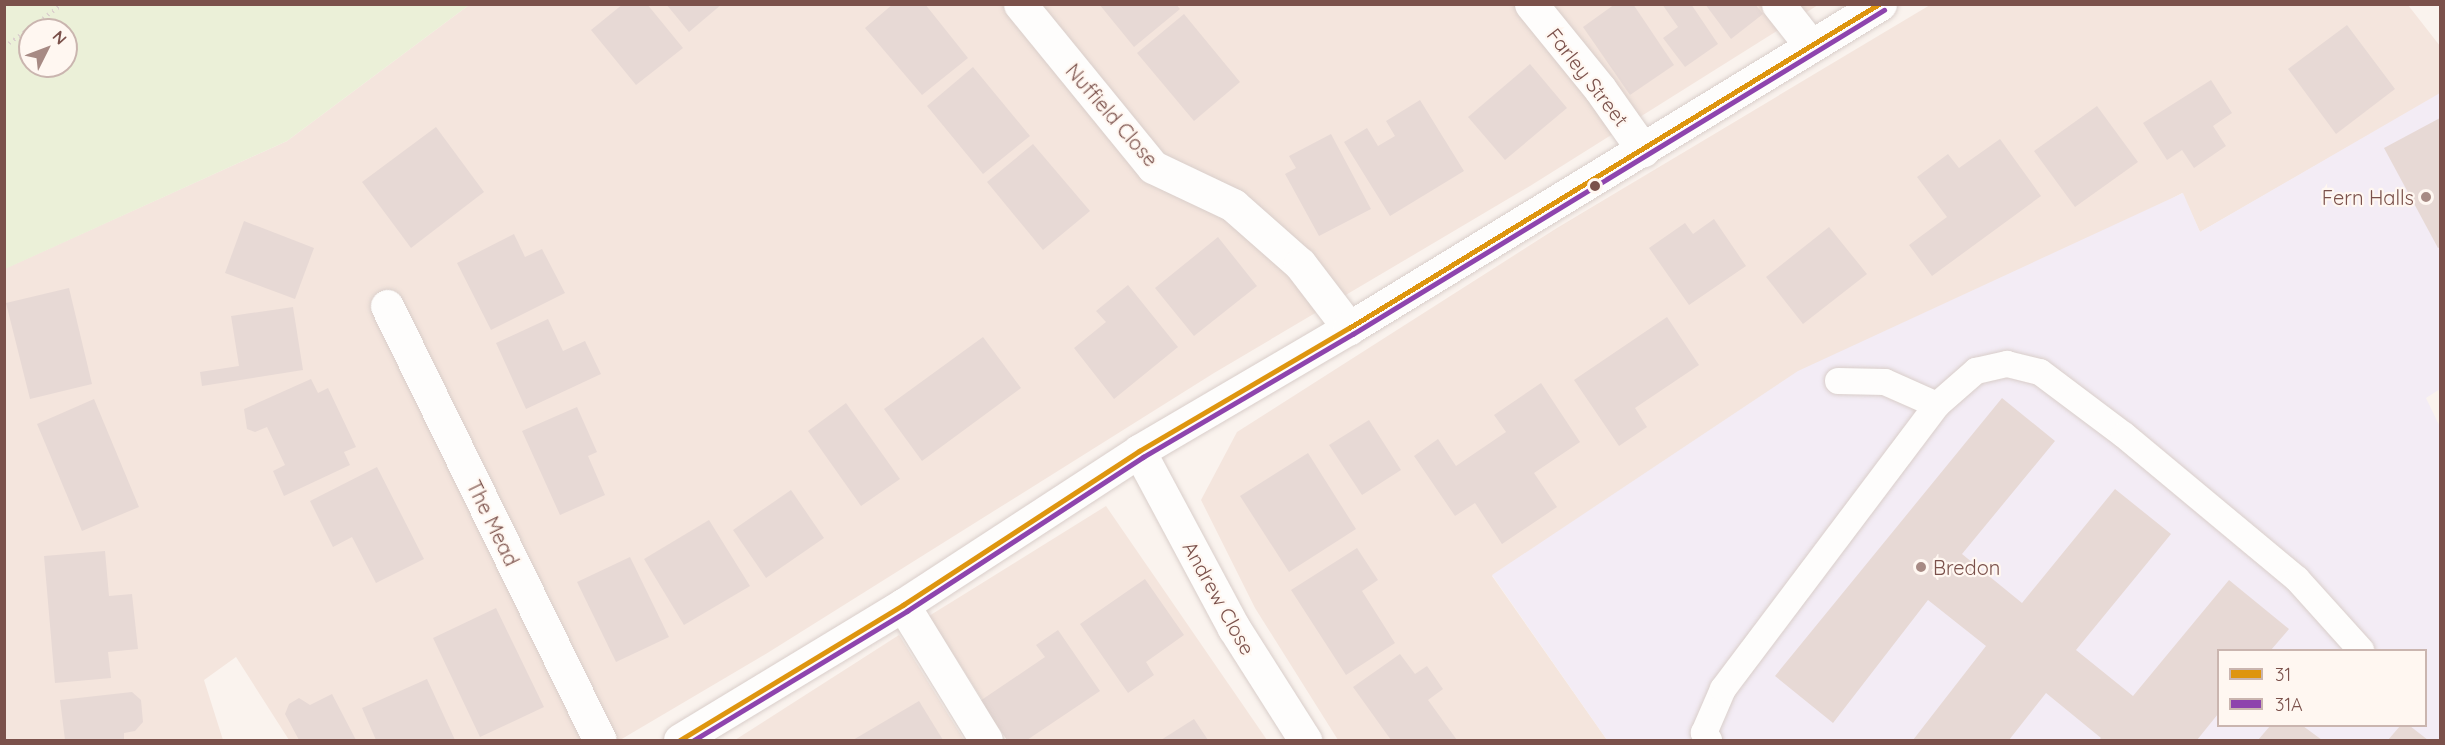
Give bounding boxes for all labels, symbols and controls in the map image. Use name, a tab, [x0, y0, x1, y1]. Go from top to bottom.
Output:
north arrow	[18, 18, 78, 78]
street label: Farley Street	[1542, 23, 1634, 131]
text: N	[49, 26, 71, 48]
street label: Nuffield Close	[1061, 59, 1163, 171]
unlabelled marker	[1589, 180, 1601, 192]
place label: Fern Halls	[2322, 185, 2414, 209]
marker: Fern Halls	[2419, 190, 2433, 204]
street label: The Mead	[462, 476, 524, 570]
street label: Andrew Close	[1178, 537, 1260, 659]
place label: Bredon	[1933, 555, 2000, 579]
marker: Bredon	[1914, 560, 1928, 574]
legend	[2217, 649, 2427, 727]
text: 31	[2275, 663, 2291, 686]
text: 31A	[2275, 693, 2303, 716]

